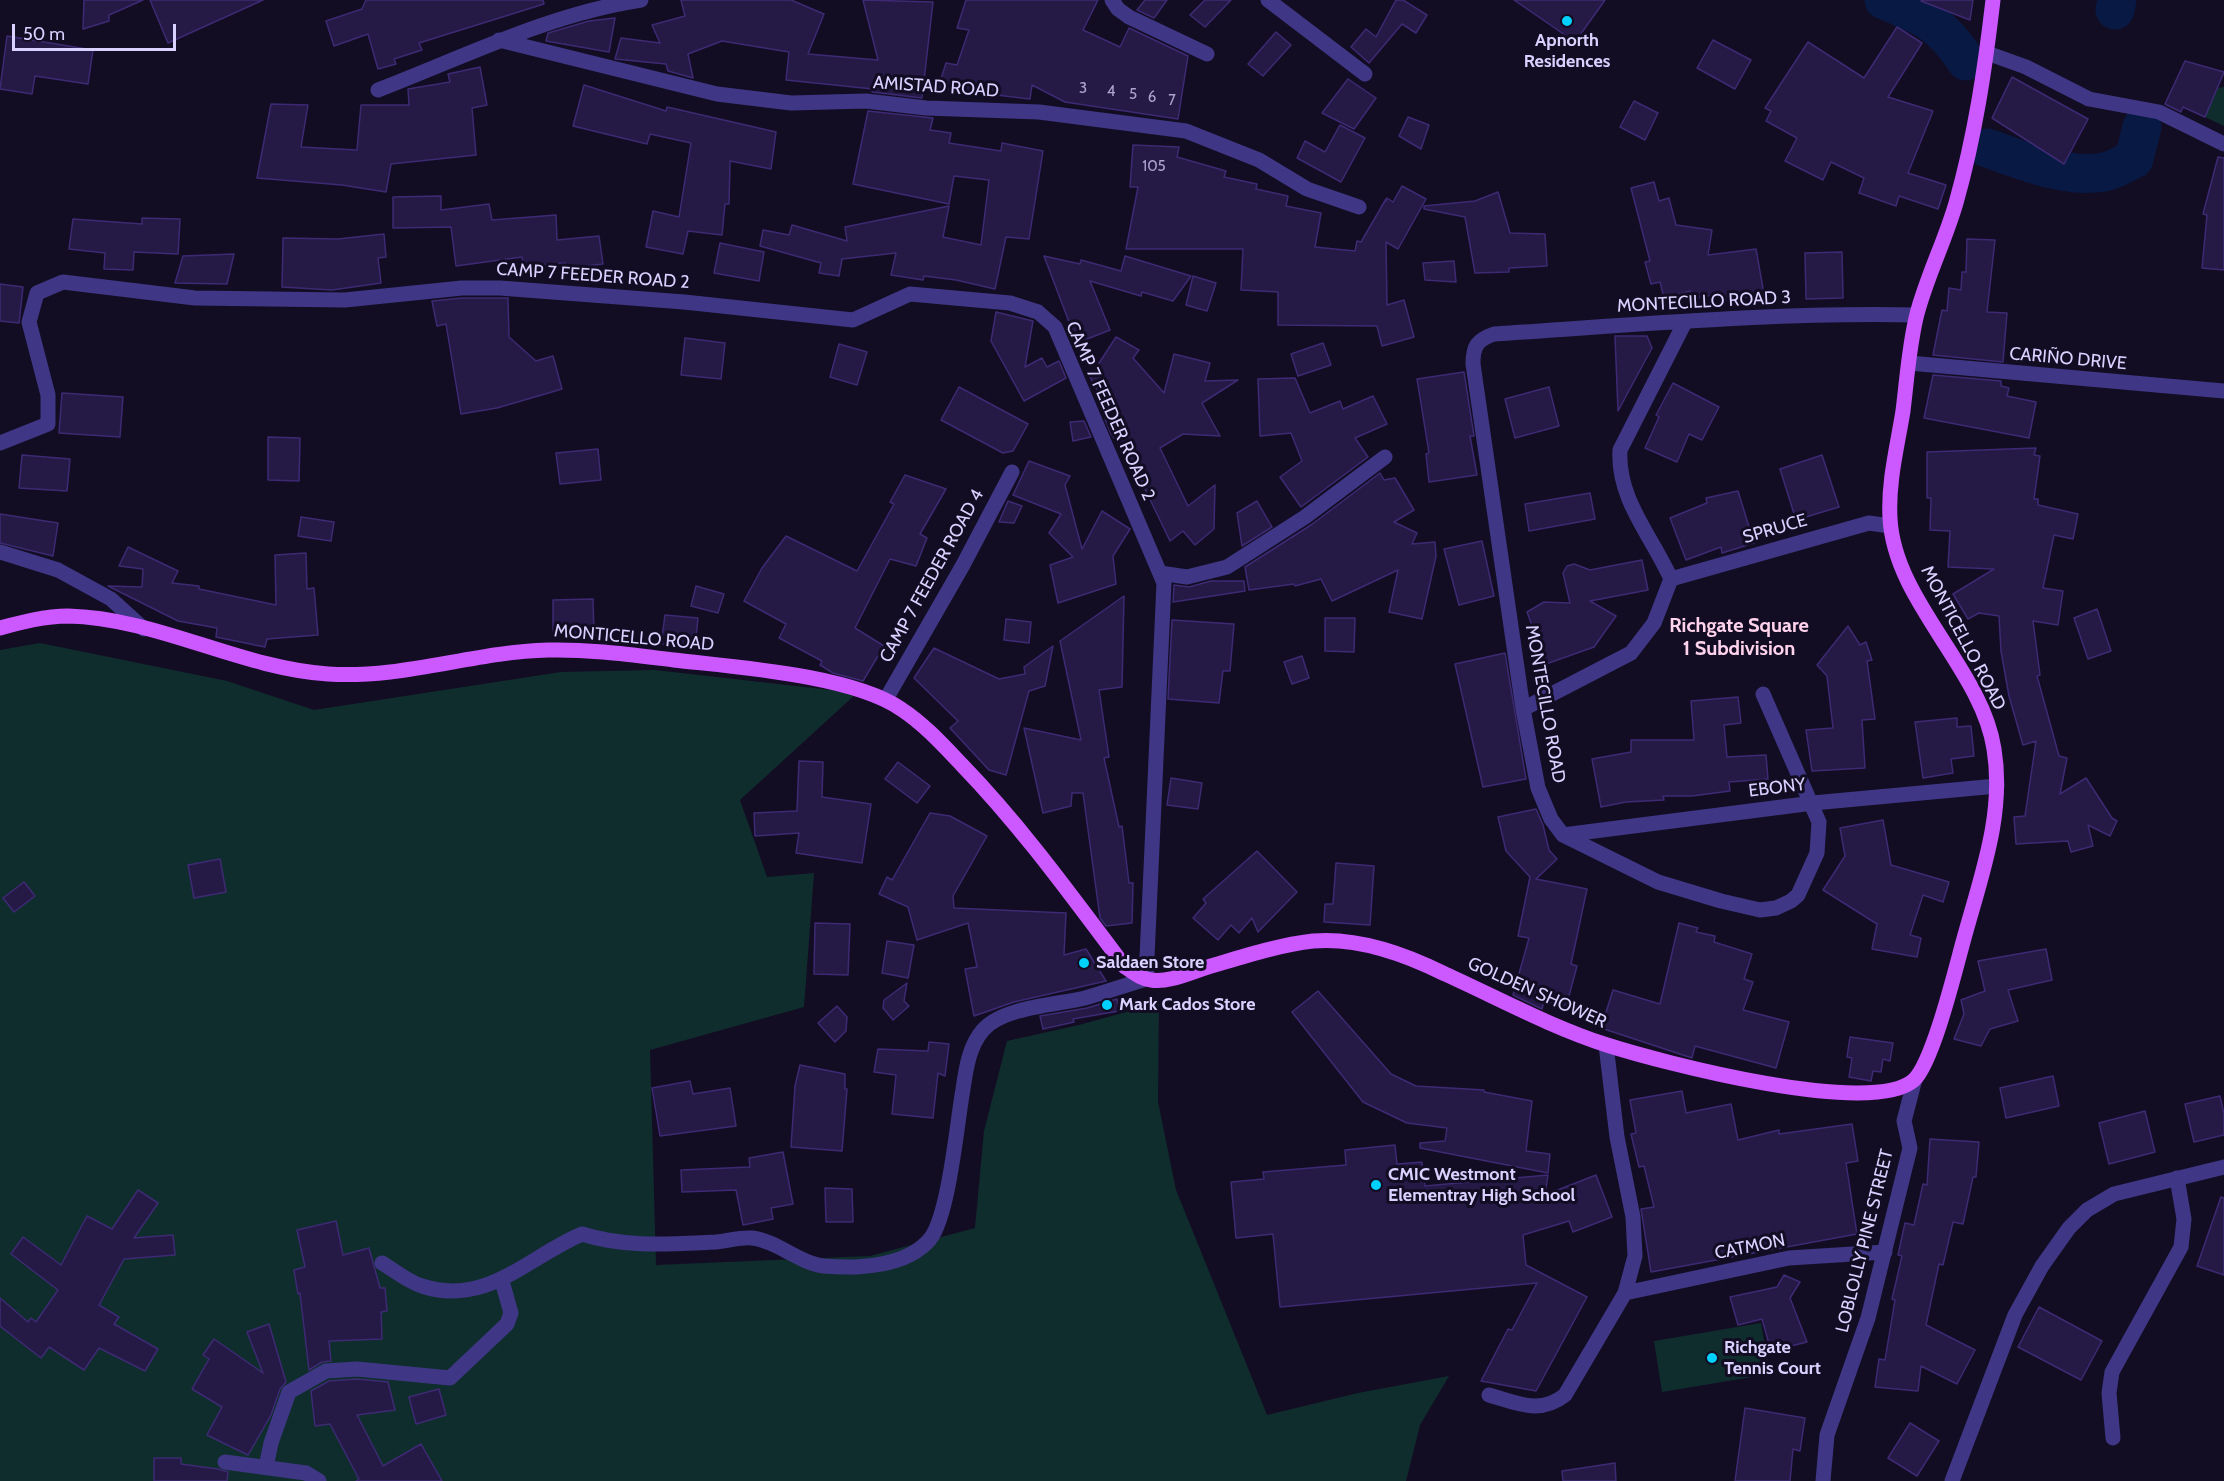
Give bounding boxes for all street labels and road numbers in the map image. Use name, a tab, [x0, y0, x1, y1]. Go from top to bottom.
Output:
street label: AMISTAD ROAD	[872, 72, 1000, 102]
street label: CAMP 7 FEEDER ROAD 2	[496, 258, 690, 294]
street label: MONTECILLO ROAD 3	[1617, 287, 1791, 317]
street label: CAMP 7 FEEDER ROAD 2	[1061, 318, 1159, 504]
street label: CARIÑO DRIVE	[2008, 343, 2128, 375]
street label: CAMP 7 FEEDER ROAD 4	[875, 486, 989, 666]
street label: SPRUCE	[1740, 510, 1810, 548]
street label: MONTICELLO ROAD	[1916, 562, 2010, 714]
street label: MONTICELLO ROAD	[553, 620, 715, 656]
street label: MONTECILLO ROAD	[1520, 623, 1570, 785]
street label: EBONY	[1747, 774, 1807, 802]
street label: GOLDEN SHOWER	[1464, 953, 1610, 1033]
street label: LOBLOLLY PINE STREET	[1832, 1147, 1898, 1335]
street label: CATMON	[1713, 1230, 1787, 1264]

